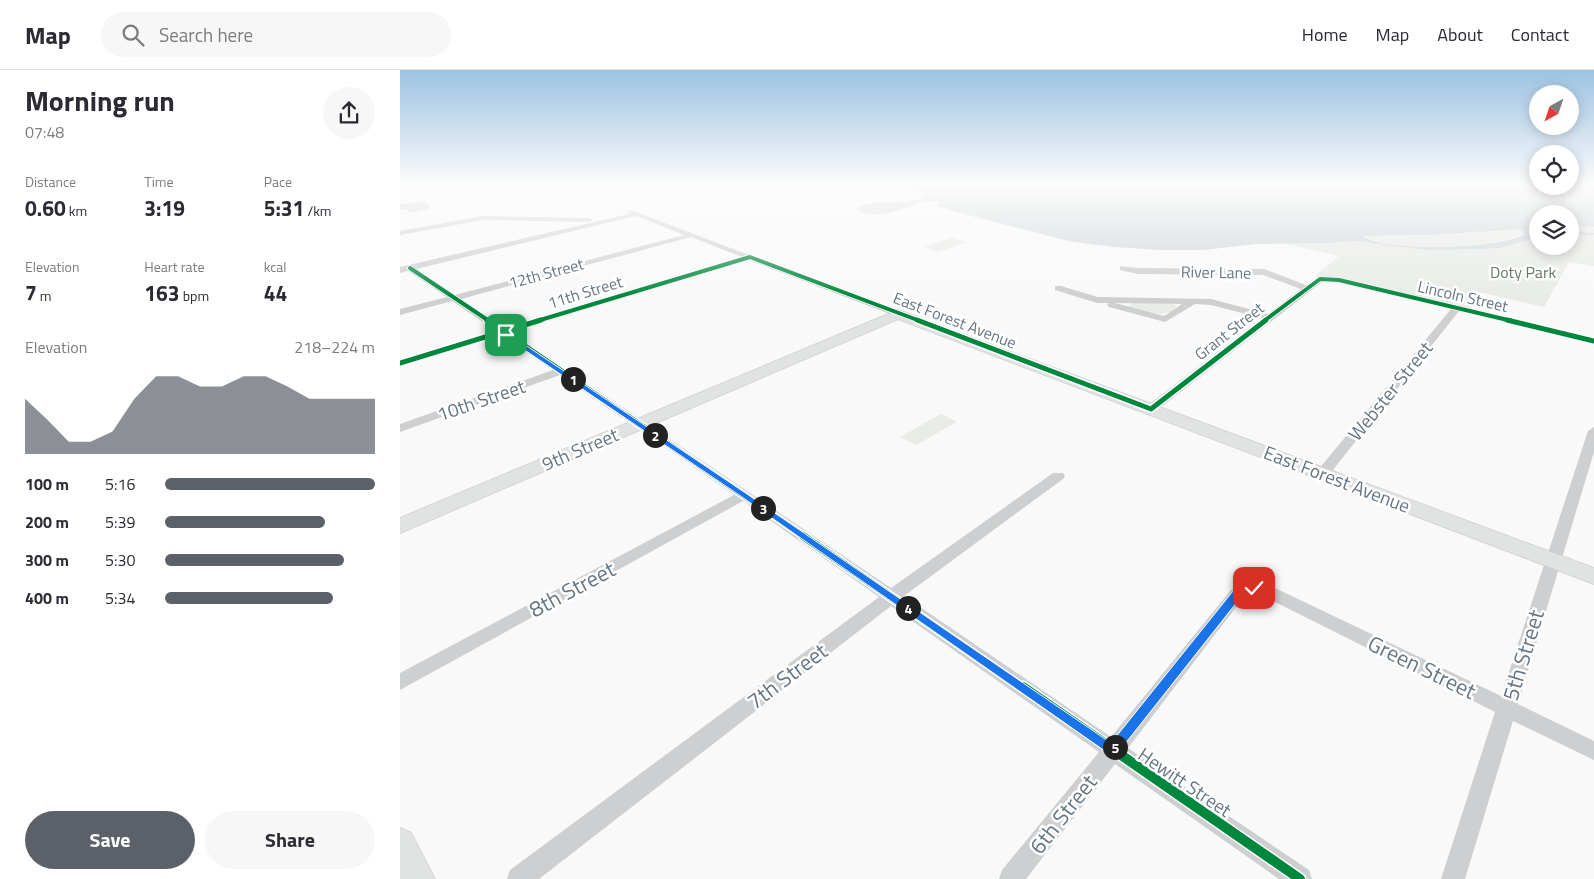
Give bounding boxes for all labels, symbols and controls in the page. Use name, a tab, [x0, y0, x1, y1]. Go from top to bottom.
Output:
search box	[101, 12, 451, 57]
text: Map	[25, 17, 71, 53]
text: Search here	[159, 20, 253, 49]
icon: search	[119, 21, 147, 49]
text: Home	[1302, 21, 1348, 48]
text: Map	[1376, 21, 1409, 48]
text: About	[1437, 21, 1483, 48]
text: Contact	[1511, 21, 1569, 48]
text: Morning run	[25, 79, 175, 122]
north arrow	[1529, 85, 1579, 135]
map controls	[1529, 85, 1579, 255]
button: share	[323, 87, 375, 139]
text: 07:48	[25, 120, 64, 144]
button: locate	[1529, 145, 1579, 195]
text: Distance	[25, 171, 76, 192]
text: Time	[144, 171, 174, 192]
text: Pace	[264, 171, 292, 192]
text: 0.60	[25, 192, 66, 224]
text: 3:19	[144, 192, 185, 224]
text: 5:31	[264, 192, 304, 224]
text: km	[66, 200, 87, 221]
text: /km	[304, 200, 332, 221]
button: layers	[1529, 205, 1579, 255]
street label: 12th Street	[506, 251, 587, 295]
text: Elevation	[25, 256, 79, 277]
text: Heart rate	[144, 256, 204, 277]
text: kcal	[264, 256, 287, 277]
street label: River Lane	[1181, 259, 1251, 285]
park label: Doty Park	[1490, 260, 1556, 284]
street label: 11th Street	[545, 269, 626, 315]
street label: Lincoln Street	[1415, 274, 1511, 318]
text: 7	[25, 277, 37, 309]
text: 163	[144, 277, 180, 309]
text: 44	[264, 277, 287, 309]
text: m	[37, 285, 52, 306]
text: bpm	[180, 285, 209, 306]
street label: East Forest Avenue	[890, 285, 1020, 355]
street label: Grant Street	[1189, 296, 1269, 366]
pin	[485, 314, 527, 356]
icon: arrive	[492, 321, 520, 349]
street label: Webster Street	[1340, 334, 1439, 447]
text: Elevation	[25, 335, 87, 359]
text: 218–224 m	[294, 335, 375, 359]
pin: 1	[560, 366, 586, 392]
text: 1	[570, 369, 577, 390]
street label: 10th Street	[433, 371, 529, 428]
street label: 9th Street	[537, 419, 623, 478]
pin: 2	[642, 422, 668, 448]
text: 2	[652, 425, 659, 446]
street label: East Forest Avenue	[1260, 437, 1414, 520]
text: 100 m	[25, 472, 69, 496]
text: 5:16	[105, 472, 135, 496]
pin: 3	[750, 496, 776, 520]
text: 3	[760, 498, 767, 519]
text: 200 m	[25, 510, 69, 534]
text: 5:39	[105, 510, 135, 534]
text: 300 m	[25, 548, 69, 572]
text: 5:30	[105, 548, 135, 572]
street label: 8th Street	[523, 552, 621, 626]
pin	[1233, 567, 1275, 609]
icon: check	[1240, 574, 1268, 602]
text: 400 m	[25, 586, 69, 610]
text: 5:34	[105, 586, 135, 610]
pin: 4	[896, 596, 920, 620]
text: 4	[905, 598, 912, 619]
street label: 5th Street	[1493, 605, 1553, 705]
street label: Green Street	[1362, 626, 1482, 708]
street label: 7th Street	[739, 634, 835, 718]
pin: 5	[1102, 734, 1128, 760]
text: 5	[1112, 737, 1119, 758]
street label: Hewitt Street	[1133, 740, 1238, 824]
street label: 6th Street	[1021, 767, 1105, 861]
button: Save	[25, 811, 195, 869]
button: Share	[205, 811, 375, 869]

